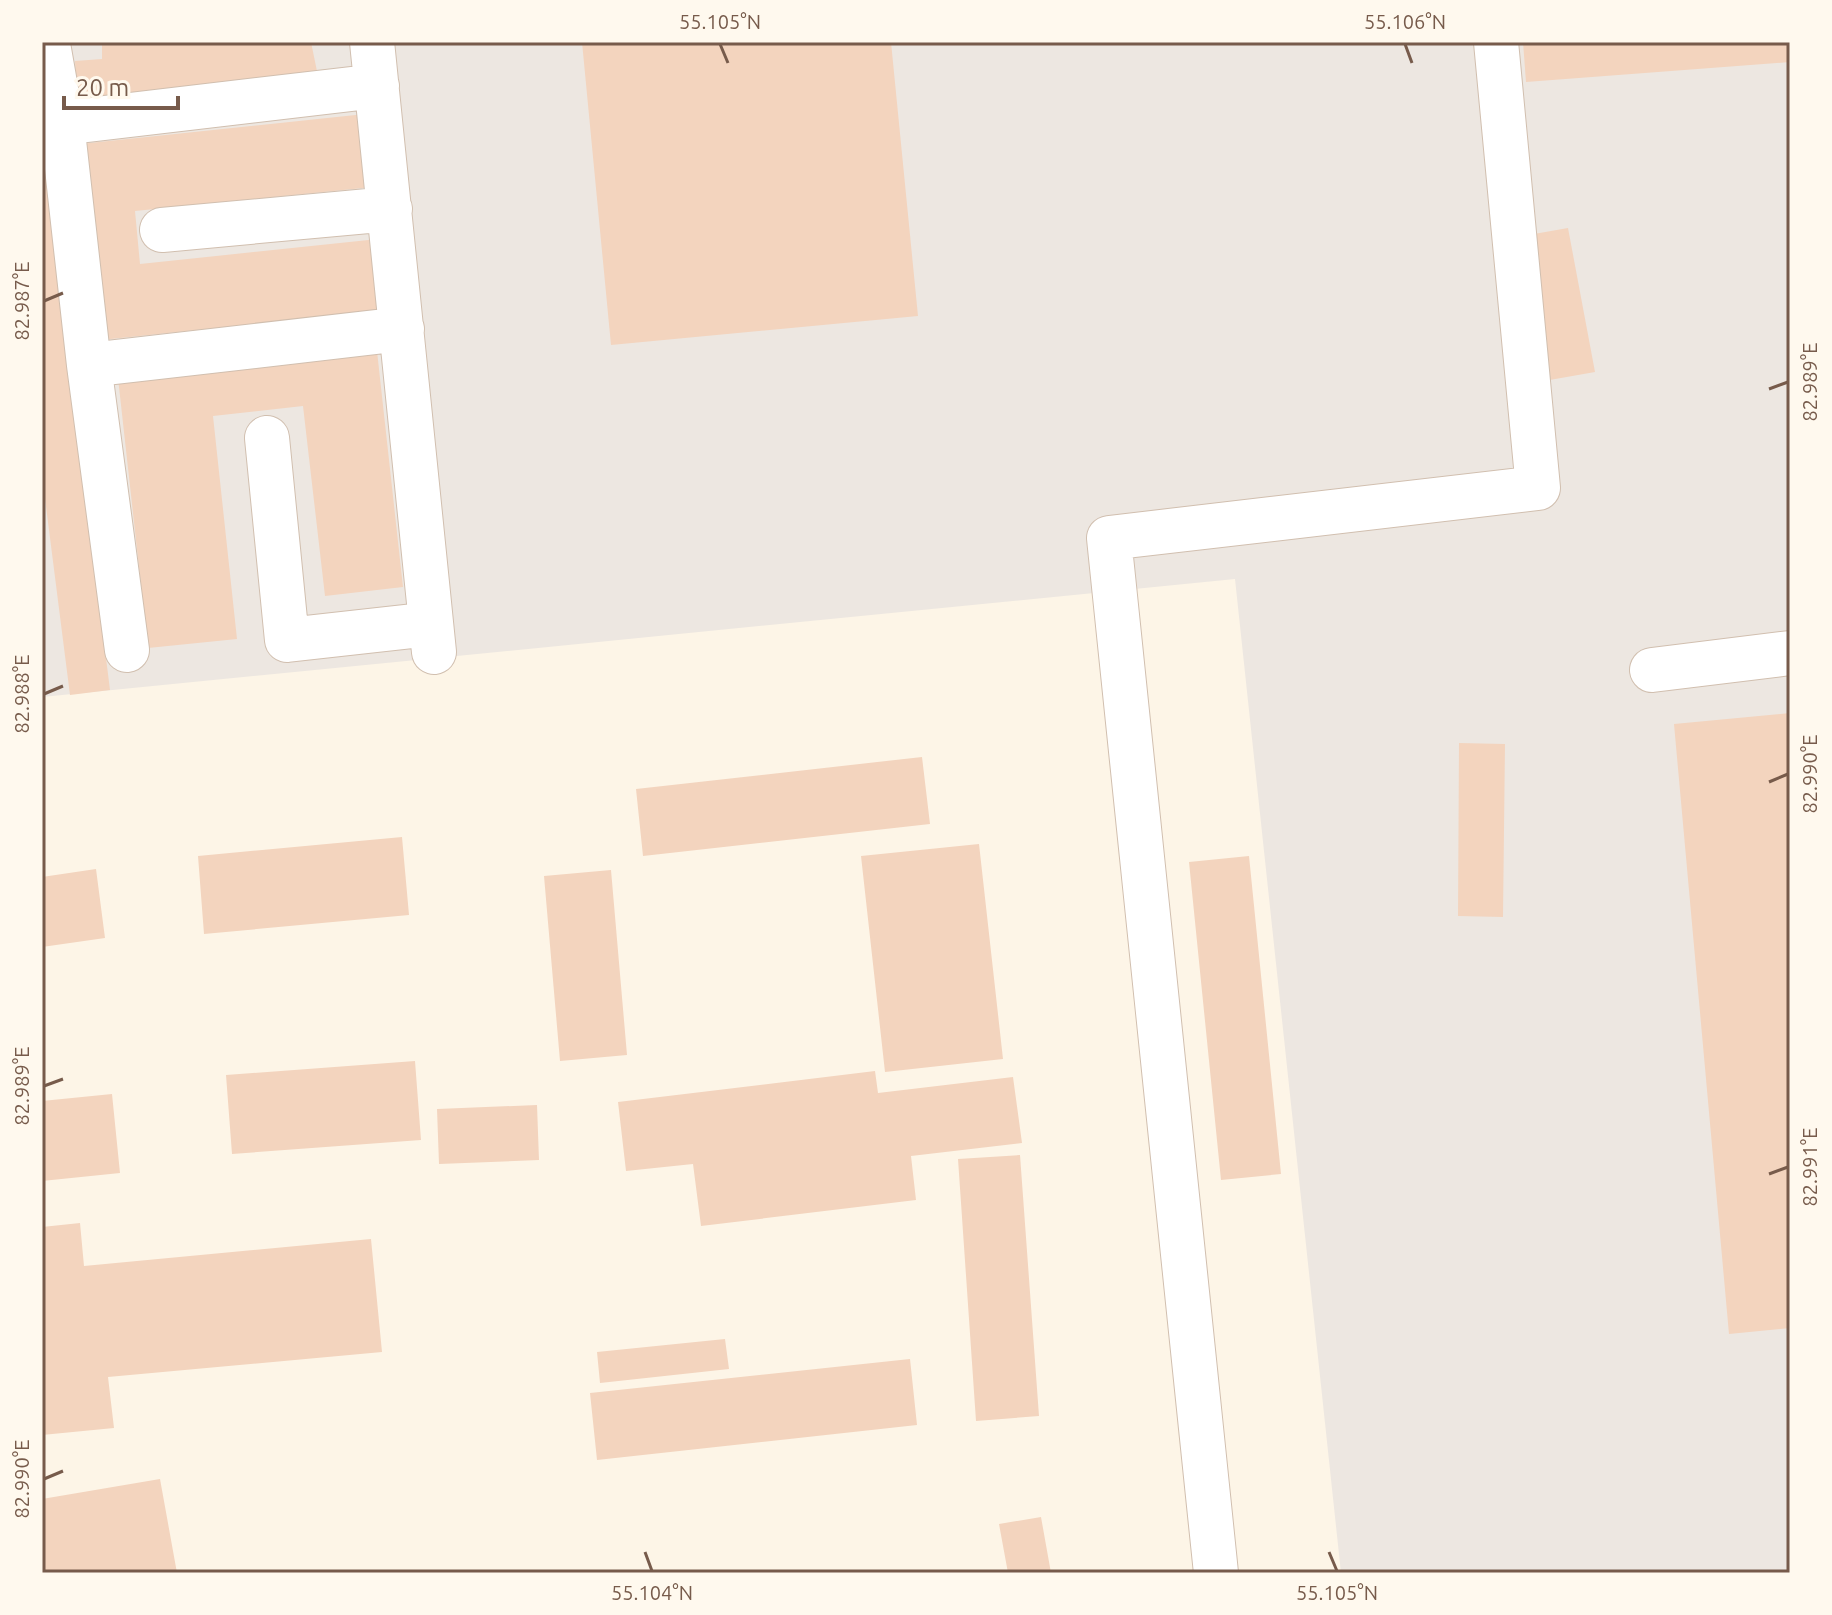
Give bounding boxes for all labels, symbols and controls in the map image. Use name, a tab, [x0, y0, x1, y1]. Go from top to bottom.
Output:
text: 55.105°N	[679, 10, 761, 33]
text: 55.106°N	[1364, 10, 1446, 33]
scale bar	[64, 60, 178, 110]
text: 20 m	[76, 74, 129, 101]
text: 82.987°E	[10, 262, 33, 341]
text: 82.989°E	[1798, 343, 1821, 422]
text: 82.988°E	[10, 655, 33, 734]
text: 82.990°E	[1798, 735, 1821, 814]
text: 82.989°E	[10, 1047, 33, 1126]
text: 82.991°E	[1798, 1128, 1821, 1207]
text: 82.990°E	[10, 1440, 33, 1519]
text: 55.104°N	[611, 1581, 693, 1604]
text: 55.105°N	[1296, 1581, 1378, 1604]

